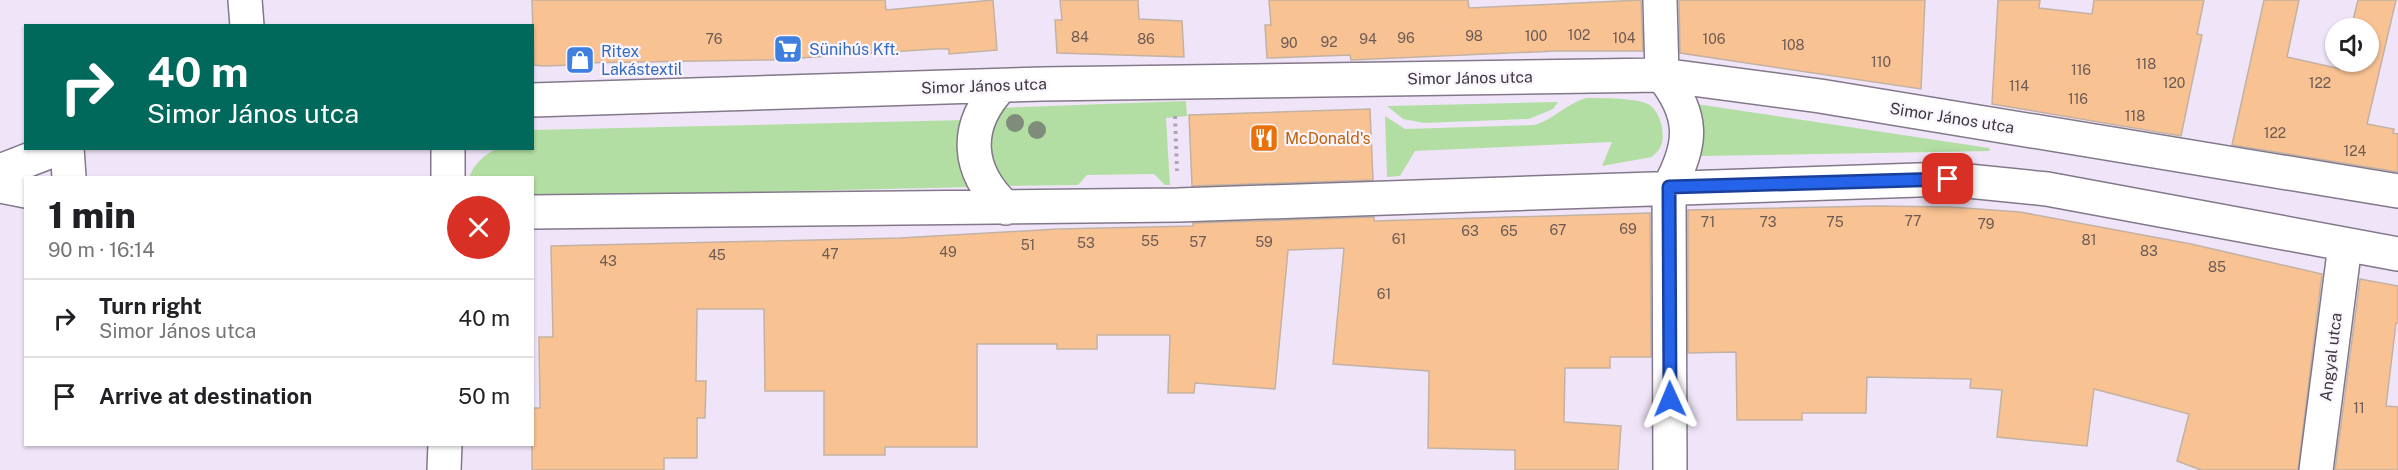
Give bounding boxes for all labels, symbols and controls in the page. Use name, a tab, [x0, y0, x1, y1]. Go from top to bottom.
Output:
map controls	[2325, 18, 2379, 72]
button: sound	[2325, 18, 2379, 72]
house number: 102	[1568, 27, 1590, 43]
house number: 98	[1465, 28, 1483, 44]
house number: 100	[1525, 28, 1547, 44]
house number: 84	[1071, 29, 1089, 45]
house number: 96	[1397, 30, 1415, 46]
house number: 104	[1612, 30, 1636, 46]
house number: 76	[706, 31, 723, 47]
house number: 86	[1137, 31, 1155, 47]
house number: 94	[1359, 31, 1377, 47]
house number: 106	[1703, 31, 1726, 47]
supermarket icon: Sünihús Kft.	[772, 33, 804, 65]
house number: 92	[1320, 34, 1338, 50]
house number: 90	[1280, 35, 1298, 51]
house number: 108	[1781, 37, 1805, 53]
place label: Sünihús Kft.	[809, 40, 899, 59]
place label: Ritex Lakástextil	[601, 42, 683, 79]
shop icon: Ritex Lakástextil	[564, 44, 596, 76]
text: 40 m	[147, 47, 249, 96]
icon: right	[48, 48, 126, 126]
house number: 110	[1871, 54, 1891, 70]
house number: 118	[2136, 56, 2156, 72]
house number: 116	[2071, 62, 2091, 78]
street label: Simor János utca	[1407, 67, 1533, 89]
street label: Simor János utca	[921, 74, 1047, 98]
house number: 120	[2163, 75, 2185, 91]
house number: 122	[2309, 75, 2331, 91]
house number: 114	[2009, 78, 2029, 94]
house number: 116	[2068, 91, 2088, 107]
text: Simor János utca	[147, 97, 359, 129]
street label: Simor János utca	[1888, 99, 2016, 137]
house number: 118	[2125, 108, 2145, 124]
restaurant icon: McDonald's	[1248, 122, 1280, 154]
house number: 122	[2264, 125, 2286, 141]
place label: McDonald's	[1285, 129, 1371, 148]
house number: 124	[2344, 143, 2367, 159]
pin	[1922, 153, 1973, 204]
icon: arrive	[1931, 162, 1964, 195]
text: 1 min	[48, 194, 136, 236]
button: close	[447, 196, 510, 259]
house number: 77	[1905, 213, 1922, 229]
house number: 71	[1701, 214, 1715, 230]
house number: 73	[1760, 214, 1777, 230]
house number: 75	[1826, 214, 1844, 230]
house number: 79	[1978, 216, 1995, 232]
house number: 69	[1619, 221, 1637, 237]
house number: 67	[1550, 222, 1566, 238]
house number: 63	[1461, 223, 1479, 239]
house number: 65	[1500, 223, 1518, 239]
house number: 61	[1392, 231, 1406, 247]
house number: 81	[2082, 232, 2096, 248]
house number: 55	[1141, 233, 1159, 249]
house number: 57	[1189, 234, 1207, 250]
house number: 59	[1255, 234, 1273, 250]
house number: 53	[1077, 235, 1095, 251]
house number: 51	[1021, 237, 1035, 253]
text: 90 m · 16:14	[48, 238, 155, 262]
house number: 83	[2140, 243, 2158, 259]
house number: 49	[939, 244, 957, 260]
house number: 47	[821, 246, 839, 262]
house number: 45	[708, 247, 726, 263]
house number: 43	[599, 253, 617, 269]
house number: 85	[2208, 259, 2226, 275]
house number: 61	[1377, 286, 1391, 302]
text: Turn right	[99, 293, 202, 319]
icon: right	[48, 302, 81, 335]
text: 40 m	[458, 305, 510, 331]
street label: Angyal utca	[2316, 312, 2346, 402]
text: Simor János utca	[99, 319, 256, 343]
position arrow	[1638, 367, 1702, 431]
icon: arrive	[48, 380, 81, 413]
text: Arrive at destination	[99, 383, 312, 409]
text: 50 m	[458, 383, 510, 409]
house number: 11	[2353, 400, 2365, 416]

